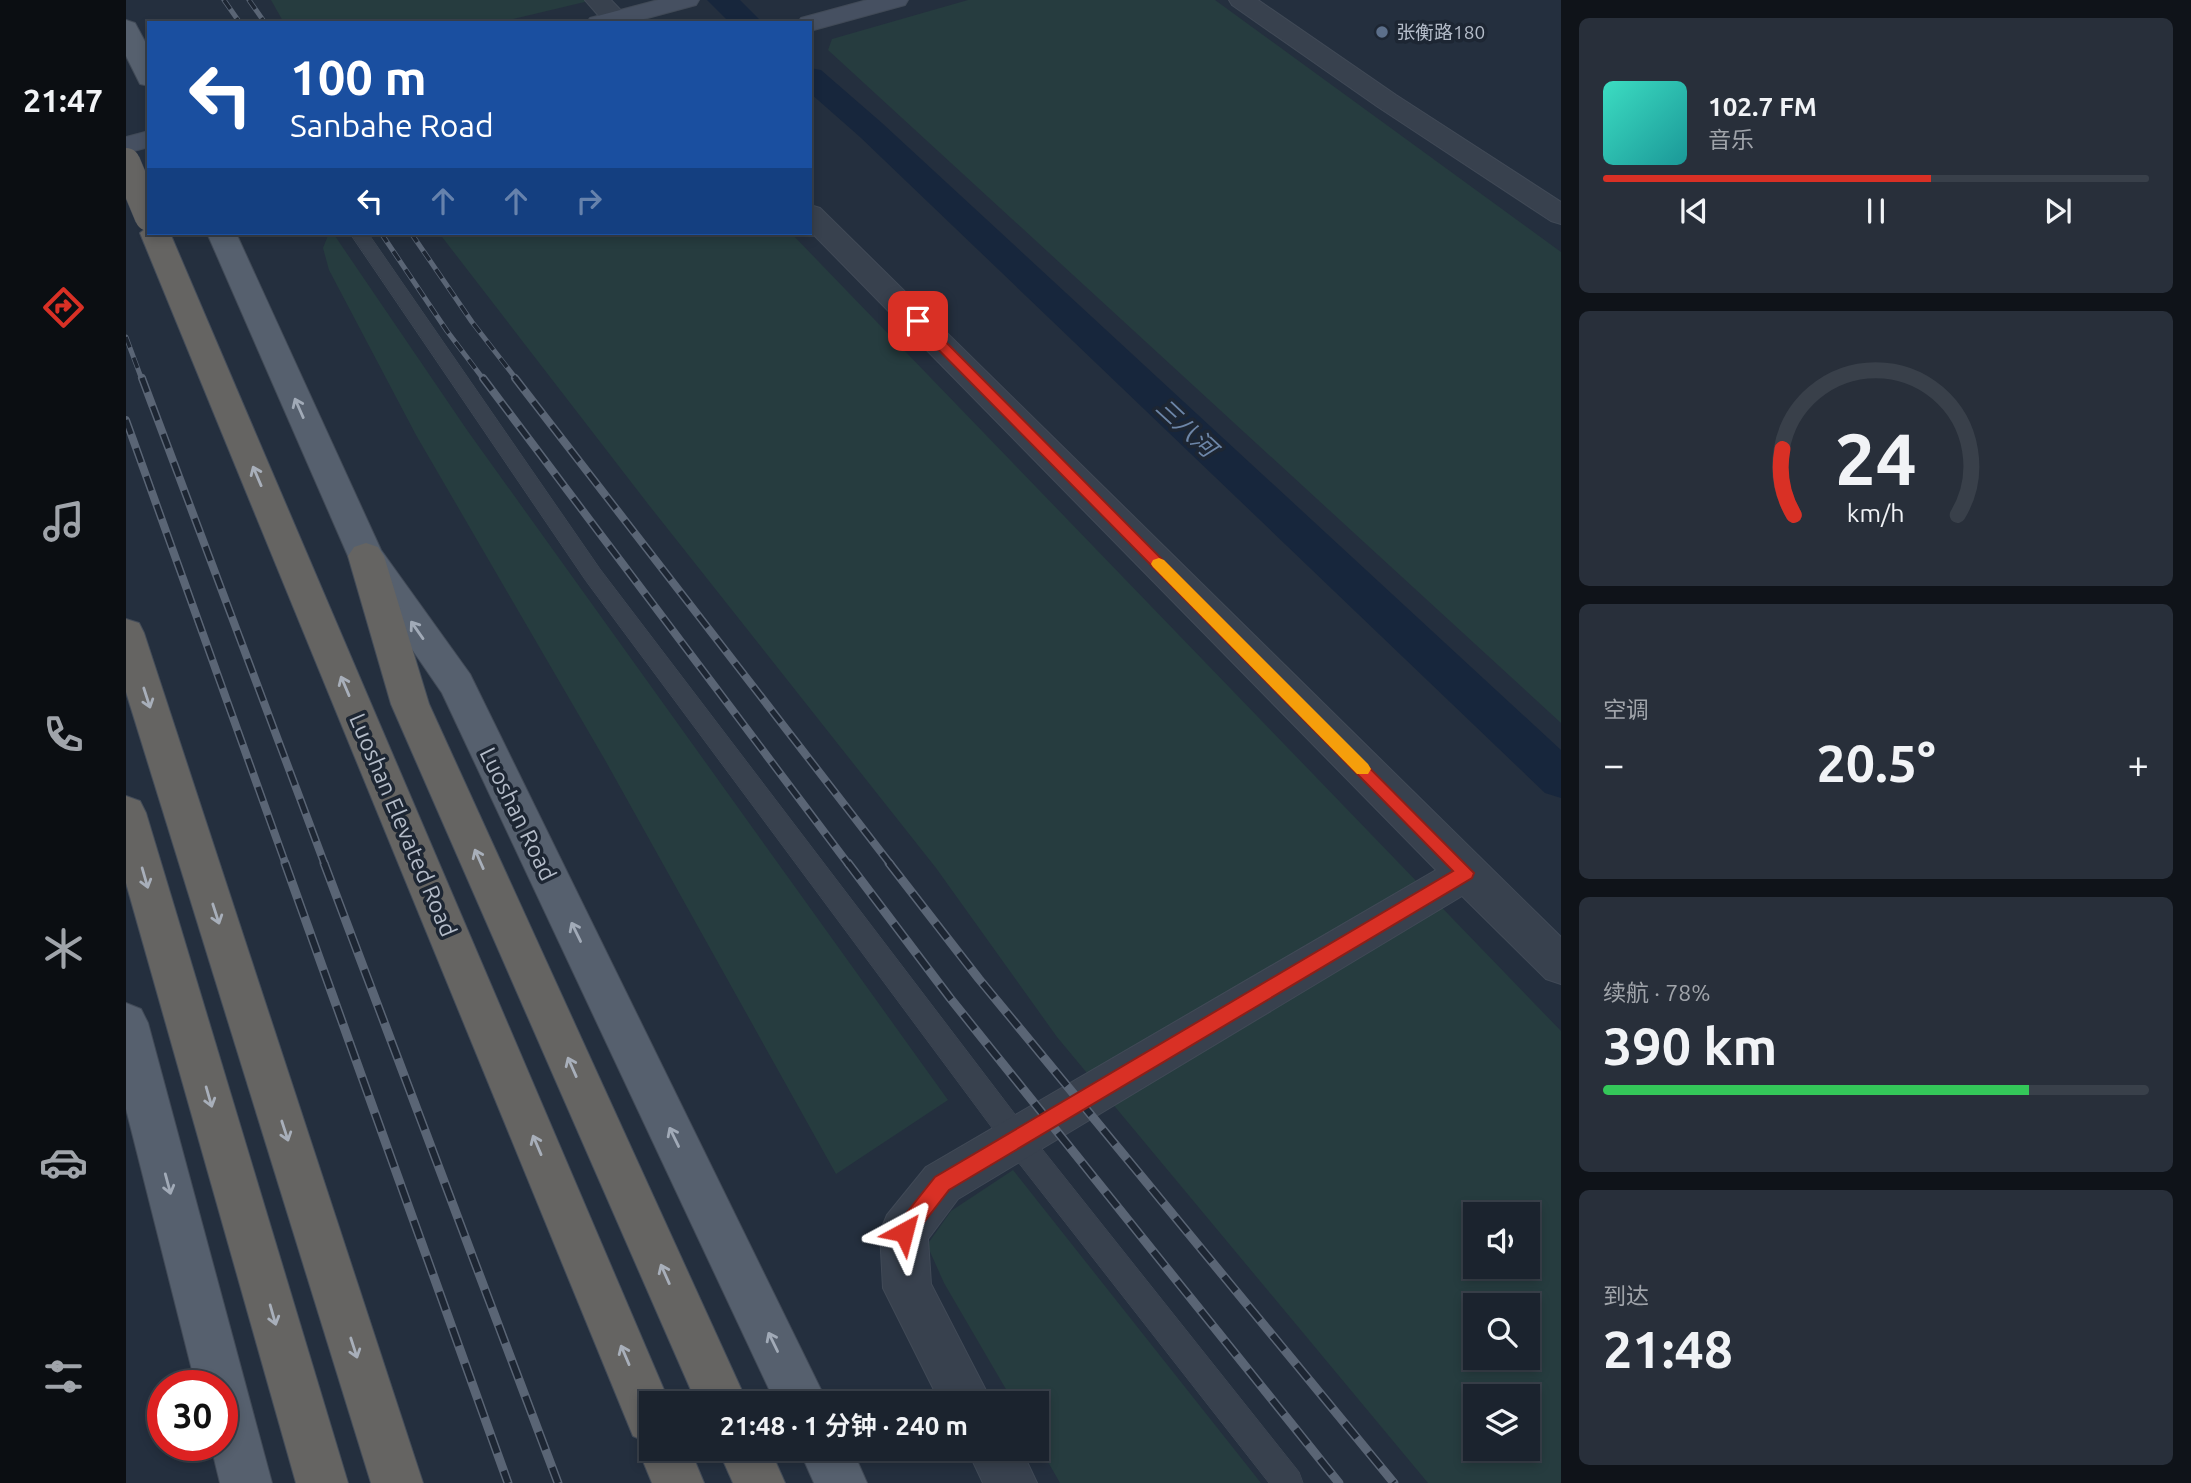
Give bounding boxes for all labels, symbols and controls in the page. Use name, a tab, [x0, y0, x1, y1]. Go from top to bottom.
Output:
place label: 张衡路180	[1396, 21, 1485, 43]
marker: 张衡路180	[1374, 24, 1390, 40]
icon: left	[175, 49, 266, 140]
text: 100 m	[290, 49, 427, 104]
text: 21:47	[23, 82, 103, 118]
text: 102.7 FM	[1708, 92, 1817, 121]
text: Sanbahe Road	[290, 107, 494, 143]
text: 音乐	[1708, 127, 1754, 152]
icon: left	[351, 182, 389, 220]
icon: ahead	[424, 182, 462, 220]
icon: ahead	[497, 182, 535, 220]
icon: right	[570, 182, 608, 220]
icon: previous	[1675, 192, 1713, 230]
icon: pause	[1857, 192, 1895, 230]
icon: next	[2039, 192, 2077, 230]
icon: directions	[39, 283, 88, 332]
pin	[888, 291, 948, 351]
icon: arrive	[899, 302, 937, 340]
water label: 三八河	[1151, 393, 1225, 465]
one-way arrow	[292, 398, 305, 419]
text: 24	[1835, 417, 1917, 499]
one-way arrow	[250, 466, 263, 488]
icon: music	[39, 497, 88, 546]
text: km/h	[1847, 498, 1905, 526]
one-way arrow	[410, 621, 424, 640]
one-way arrow	[338, 676, 351, 698]
one-way arrow	[141, 686, 154, 708]
text: 空调	[1603, 697, 1649, 722]
icon: phone	[39, 710, 88, 759]
street label: Luoshan Elevated Road	[345, 710, 462, 940]
text: 20.5°	[1816, 734, 1936, 792]
street label: Luoshan Road	[476, 743, 561, 884]
text: −	[1603, 743, 1624, 785]
text: +	[2128, 743, 2149, 785]
one-way arrow	[472, 849, 485, 870]
one-way arrow	[140, 867, 153, 889]
one-way arrow	[211, 903, 223, 925]
one-way arrow	[568, 922, 582, 943]
icon: climate	[39, 924, 88, 973]
text: 续航 · 78%	[1603, 980, 1710, 1005]
text: 390 km	[1603, 1017, 1777, 1075]
one-way arrow	[565, 1056, 578, 1078]
one-way arrow	[203, 1085, 216, 1107]
one-way arrow	[279, 1120, 292, 1142]
one-way arrow	[667, 1127, 681, 1148]
one-way arrow	[530, 1135, 543, 1156]
icon: car	[39, 1138, 88, 1187]
one-way arrow	[162, 1172, 175, 1194]
position arrow	[867, 1195, 941, 1269]
map controls	[1463, 1202, 1540, 1461]
button: sound	[1463, 1202, 1540, 1279]
one-way arrow	[658, 1264, 671, 1285]
text: 到达	[1603, 1283, 1649, 1308]
button: search	[1463, 1293, 1540, 1370]
one-way arrow	[267, 1304, 280, 1326]
text: 21:48	[1603, 1320, 1733, 1378]
one-way arrow	[766, 1332, 780, 1353]
one-way arrow	[349, 1336, 362, 1358]
one-way arrow	[617, 1344, 630, 1366]
icon: filters	[39, 1352, 88, 1401]
speed limit sign: 30	[147, 1370, 238, 1461]
button: layers	[1463, 1384, 1540, 1461]
text: 21:48 · 1 分钟 · 240 m	[720, 1411, 968, 1440]

